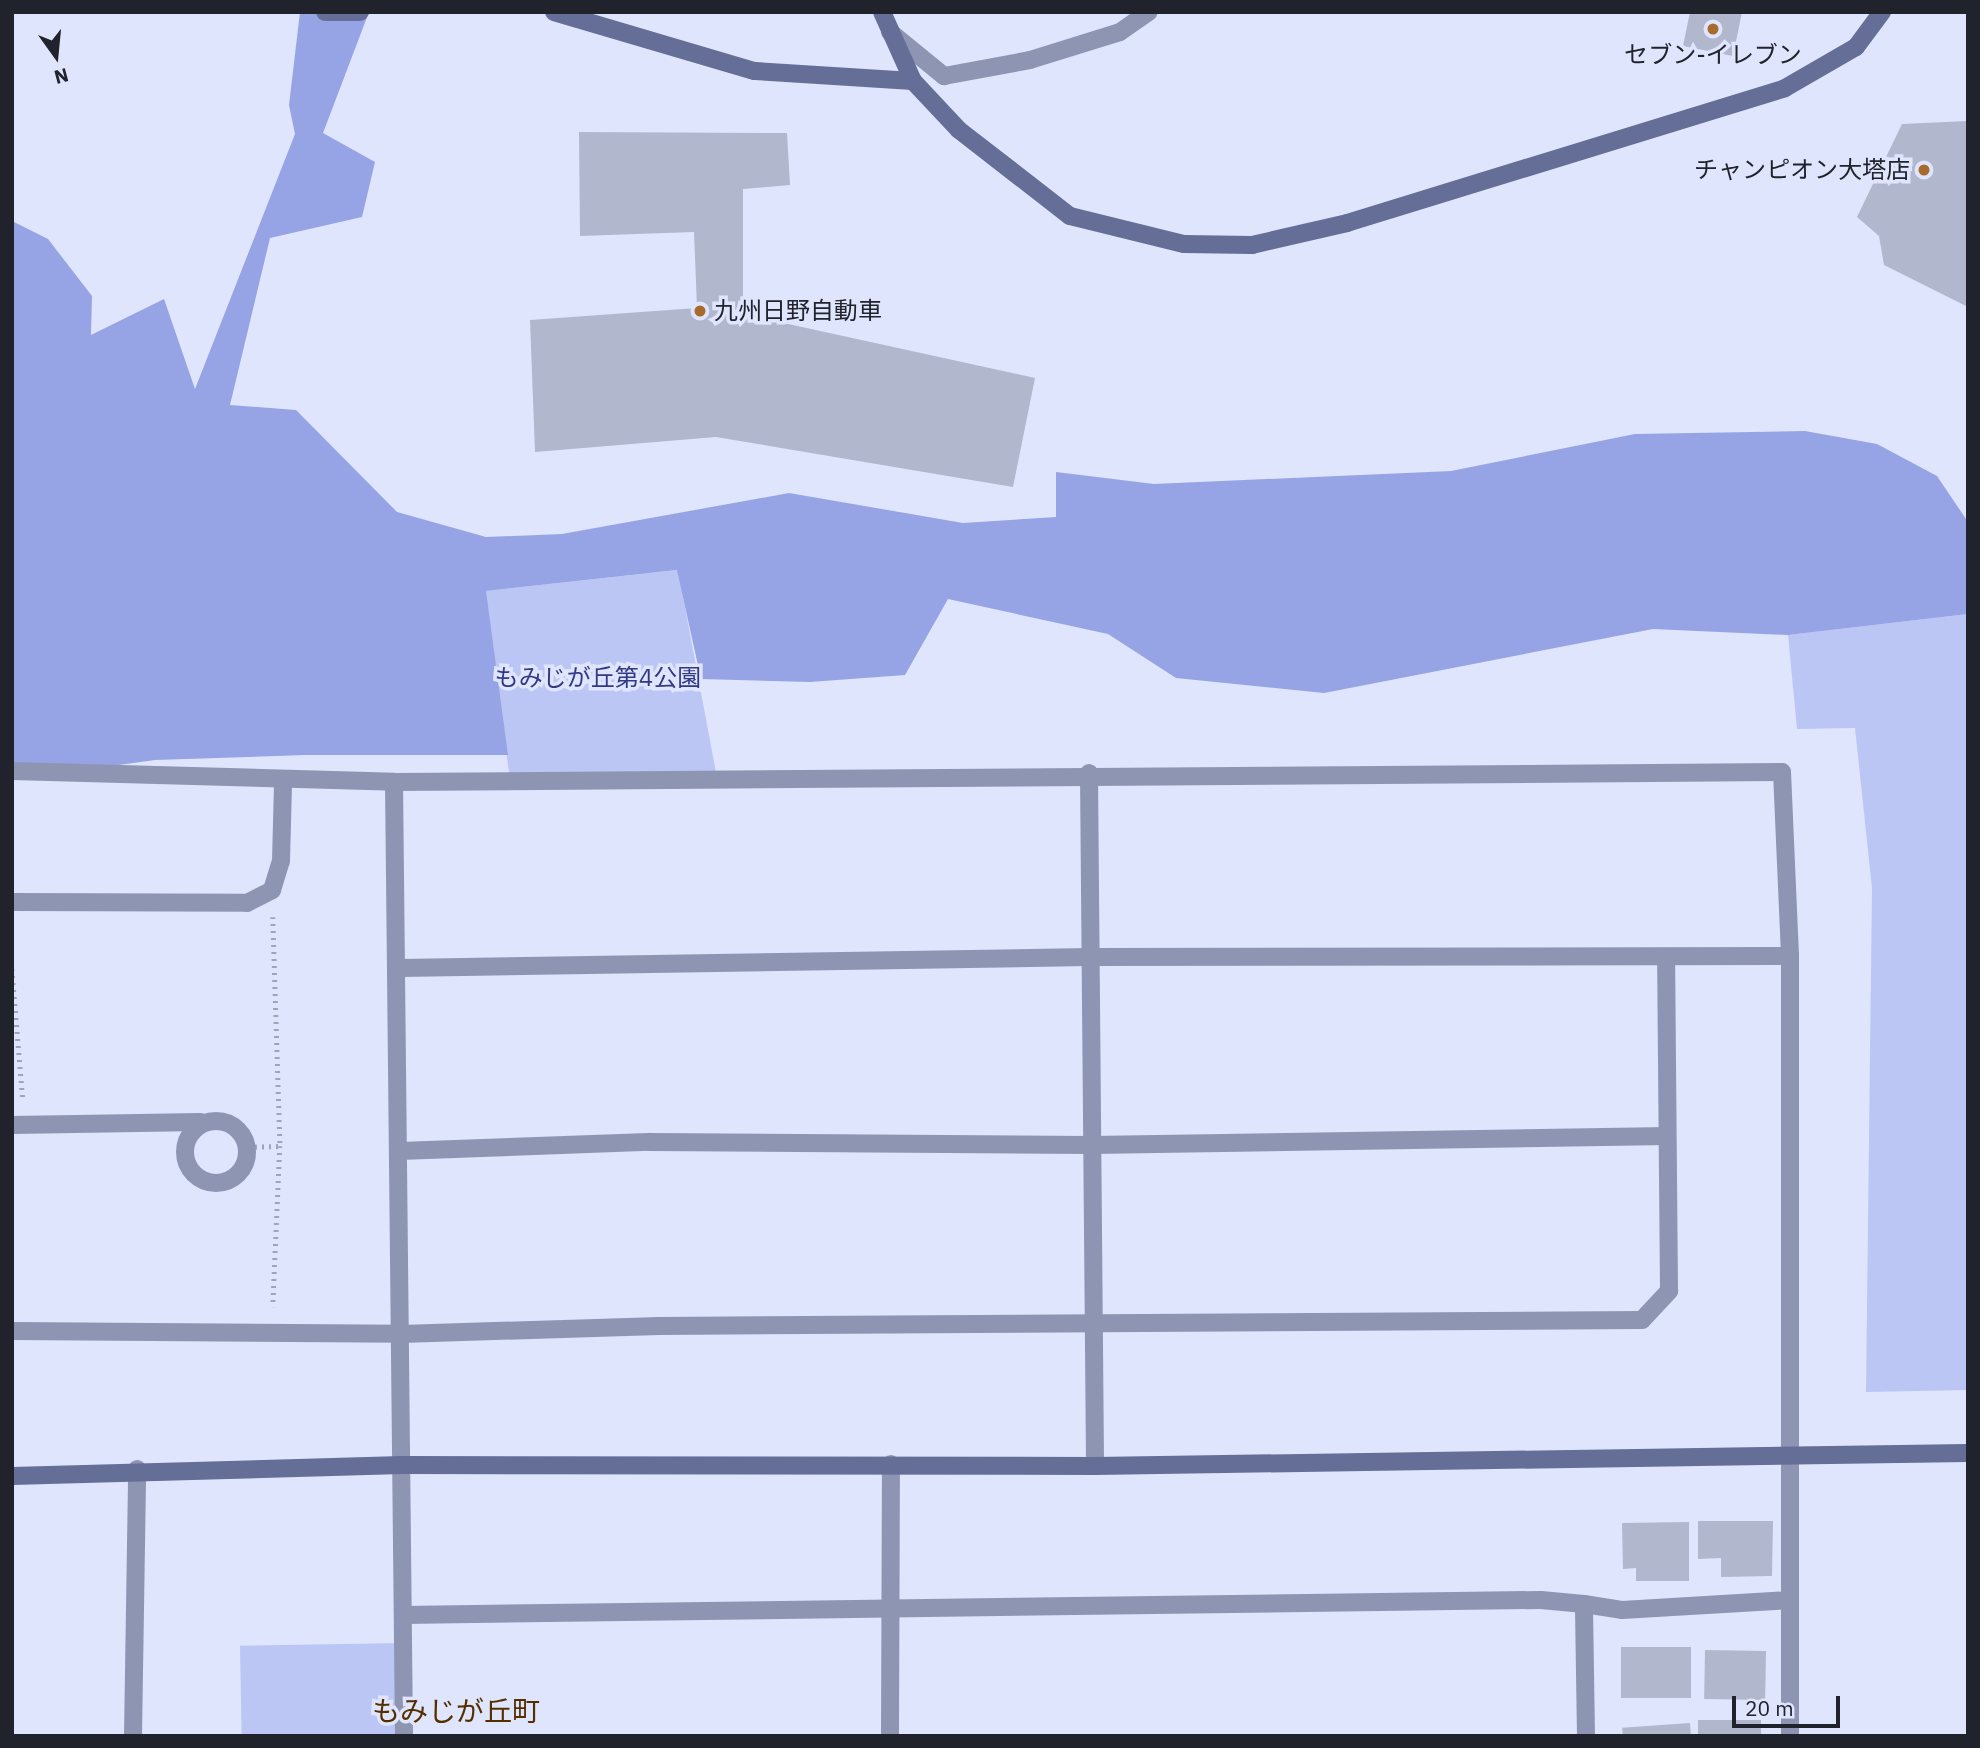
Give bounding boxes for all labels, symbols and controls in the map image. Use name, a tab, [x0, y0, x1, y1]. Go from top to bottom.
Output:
north arrow	[21, 21, 91, 91]
marker: セブン-イレブン	[1705, 21, 1721, 37]
place label: セブン-イレブン	[1624, 41, 1802, 69]
text: N	[52, 63, 71, 90]
place label: チャンピオン大塔店	[1694, 156, 1910, 184]
marker: チャンピオン大塔店	[1916, 162, 1932, 178]
place label: 九州日野自動車	[714, 297, 882, 325]
marker: 九州日野自動車	[692, 303, 708, 319]
park label: もみじが丘第4公園	[495, 664, 701, 692]
scale bar	[1735, 1682, 1843, 1726]
district label: もみじが丘町	[372, 1694, 540, 1728]
text: 20 m	[1745, 1694, 1794, 1722]

